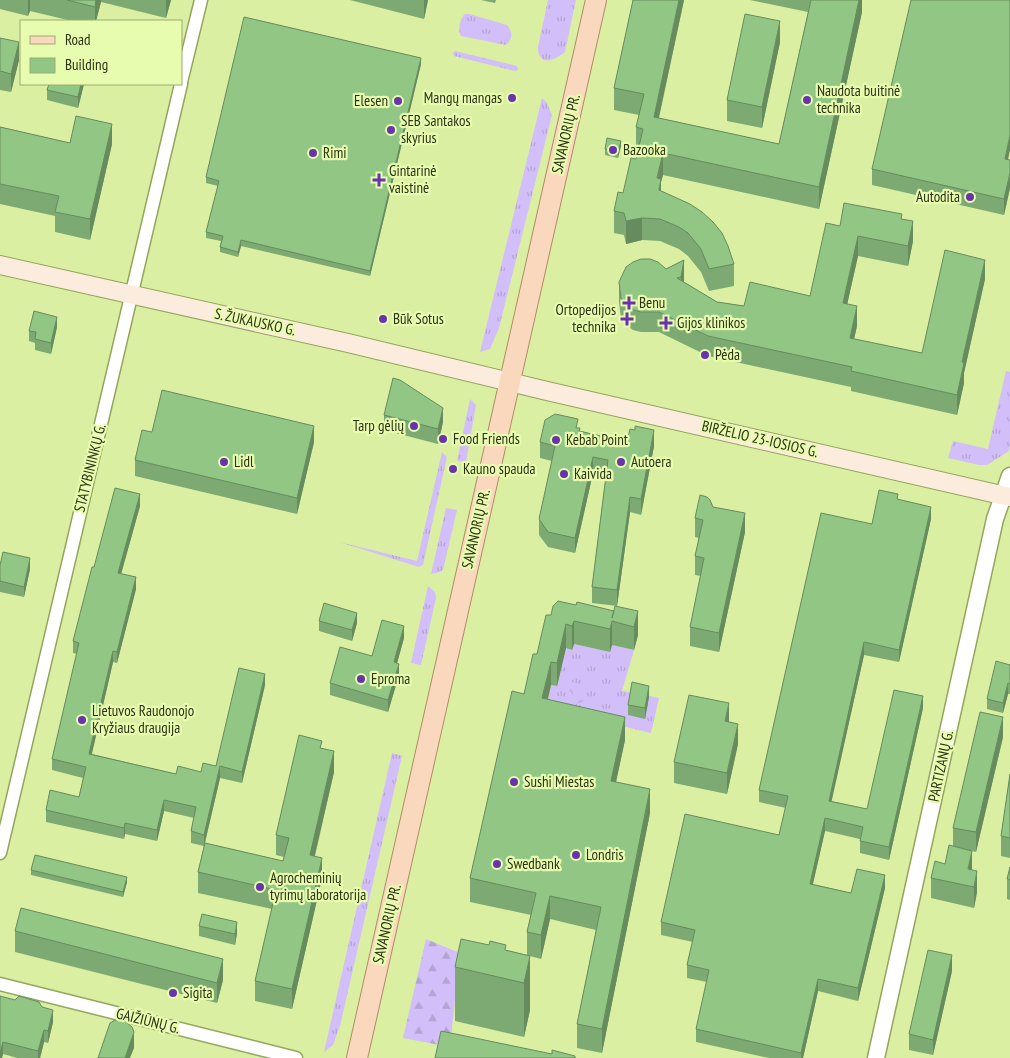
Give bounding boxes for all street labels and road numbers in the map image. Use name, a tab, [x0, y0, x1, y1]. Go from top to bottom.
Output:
street label: SAVANORIŲ PR.	[547, 92, 584, 175]
street label: S. ŽUKAUSKO G.	[213, 304, 298, 339]
street label: BIRŽELIO 23-IOSIOS G.	[700, 416, 821, 461]
street label: STATYBININKŲ G.	[69, 421, 110, 514]
street label: SAVANORIŲ PR.	[457, 487, 494, 570]
street label: PARTIZANŲ G.	[924, 728, 957, 803]
street label: SAVANORIŲ PR.	[368, 882, 405, 965]
street label: GAIŽIŪNŲ G.	[114, 1003, 182, 1038]

